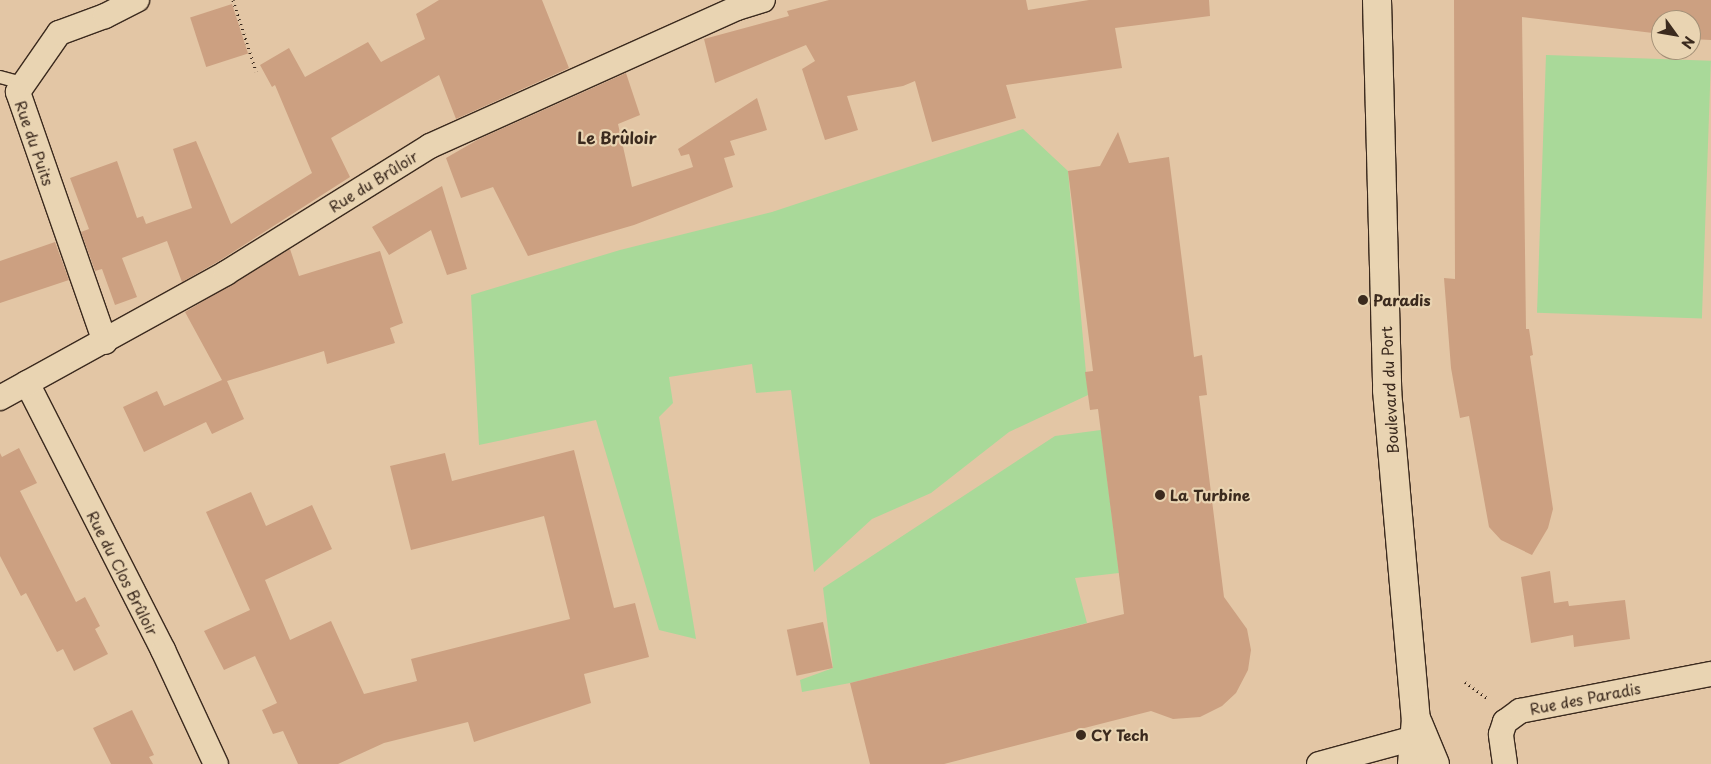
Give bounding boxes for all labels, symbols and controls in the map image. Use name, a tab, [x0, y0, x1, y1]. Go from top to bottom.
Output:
north arrow	[1651, 10, 1701, 60]
text: N	[1676, 32, 1700, 53]
street label: Rue du Puits	[12, 97, 58, 189]
district label: Le Brûloir	[577, 127, 657, 147]
street label: Rue du Brûloir	[324, 146, 422, 216]
place label: Paradis	[1373, 291, 1431, 309]
marker: Paradis	[1357, 294, 1369, 306]
street label: Boulevard du Port	[1377, 325, 1401, 455]
place label: La Turbine	[1170, 486, 1251, 504]
marker: La Turbine	[1154, 489, 1166, 501]
street label: Rue du Clos Brûloir	[83, 507, 163, 639]
street label: Rue des Paradis	[1527, 678, 1643, 718]
place label: CY Tech	[1091, 726, 1150, 744]
marker: CY Tech	[1075, 729, 1087, 741]

